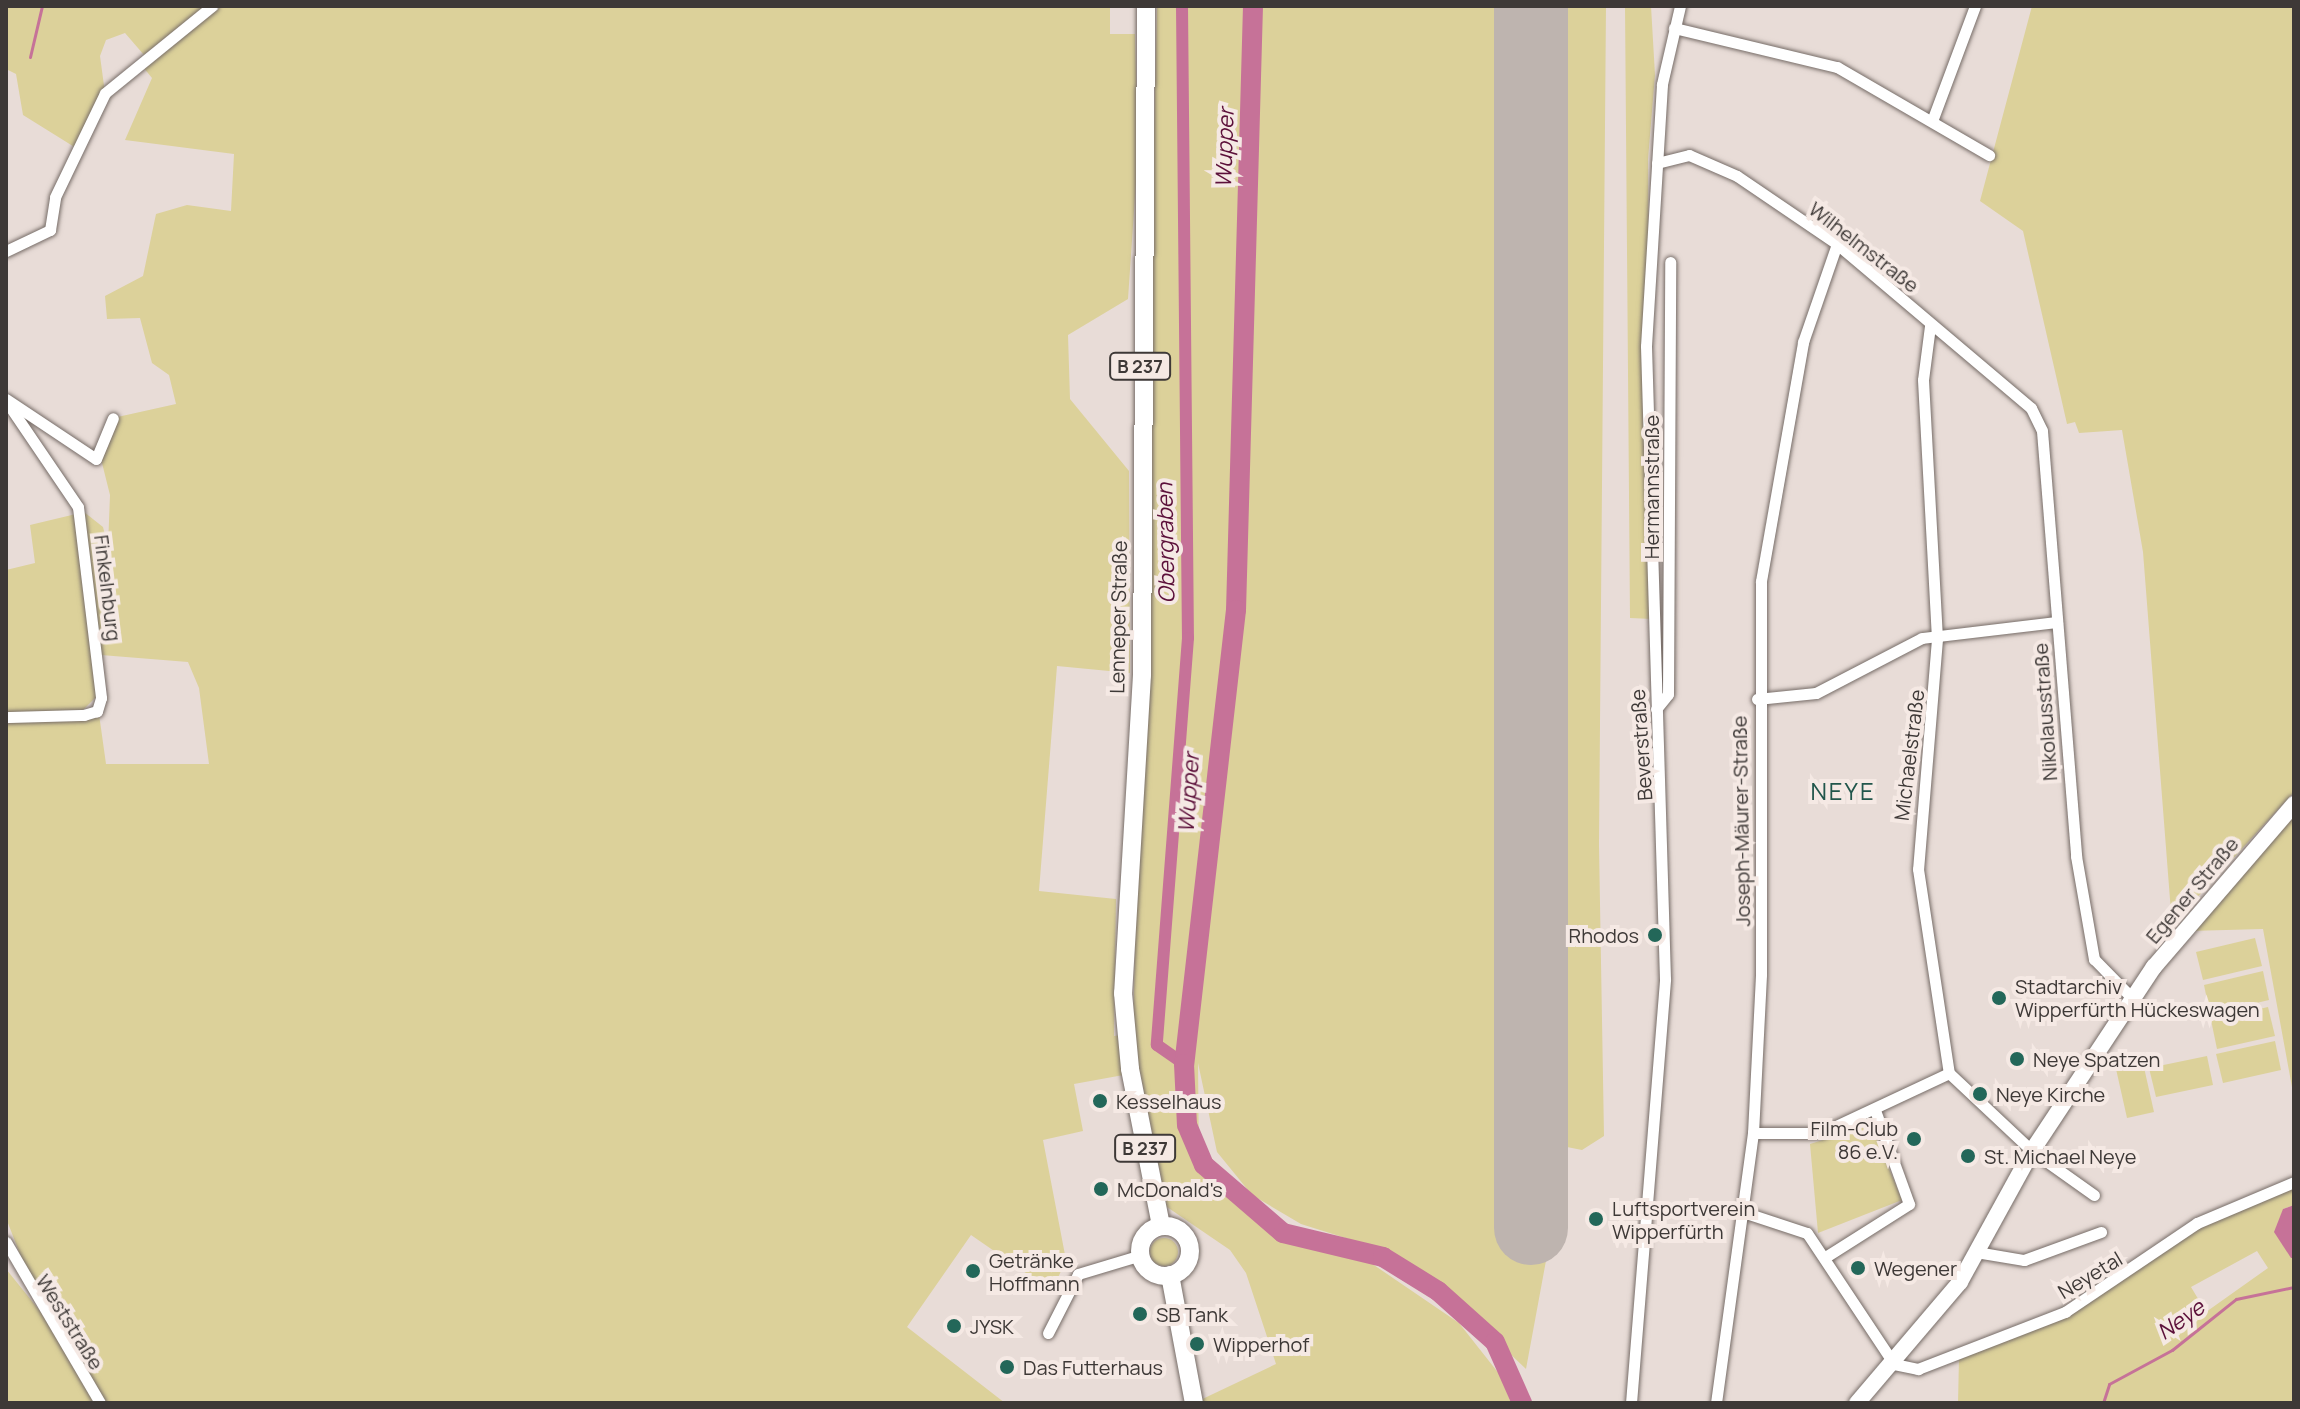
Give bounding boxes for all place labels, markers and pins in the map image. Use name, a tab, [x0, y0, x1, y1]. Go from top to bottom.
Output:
place label: Rhodos	[1569, 923, 1639, 947]
marker: Rhodos	[1646, 926, 1664, 944]
place label: Stadtarchiv Wipperfürth Hückeswagen	[2015, 974, 2260, 1021]
marker: Stadtarchiv Wipperfürth Hückeswagen	[1990, 989, 2008, 1007]
place label: Neye Spatzen	[2033, 1047, 2160, 1071]
marker: Neye Spatzen	[2008, 1050, 2026, 1068]
place label: Neye Kirche	[1996, 1082, 2105, 1106]
marker: Neye Kirche	[1971, 1085, 1989, 1103]
place label: Kesselhaus	[1116, 1089, 1221, 1113]
marker: Kesselhaus	[1091, 1092, 1109, 1110]
place label: Film-Club 86 e.V.	[1811, 1116, 1898, 1163]
marker: Film-Club 86 e.V.	[1905, 1130, 1923, 1148]
place label: St. Michael Neye	[1984, 1144, 2136, 1168]
marker: St. Michael Neye	[1959, 1147, 1977, 1165]
place label: McDonald's	[1117, 1177, 1223, 1201]
marker: McDonald's	[1092, 1180, 1110, 1198]
place label: Luftsportverein Wipperfürth	[1612, 1196, 1755, 1243]
marker: Luftsportverein Wipperfürth	[1587, 1210, 1605, 1228]
place label: Getränke Hoffmann	[989, 1248, 1080, 1295]
place label: Wegener	[1874, 1256, 1957, 1280]
marker: Wegener	[1849, 1259, 1867, 1277]
marker: Getränke Hoffmann	[964, 1262, 982, 1280]
place label: SB Tank	[1156, 1302, 1228, 1326]
marker: SB Tank	[1131, 1305, 1149, 1323]
place label: JYSK	[970, 1314, 1014, 1338]
marker: JYSK	[945, 1317, 963, 1335]
place label: Wipperhof	[1213, 1332, 1309, 1356]
marker: Wipperhof	[1188, 1335, 1206, 1353]
place label: Das Futterhaus	[1023, 1355, 1163, 1379]
marker: Das Futterhaus	[998, 1358, 1016, 1376]

